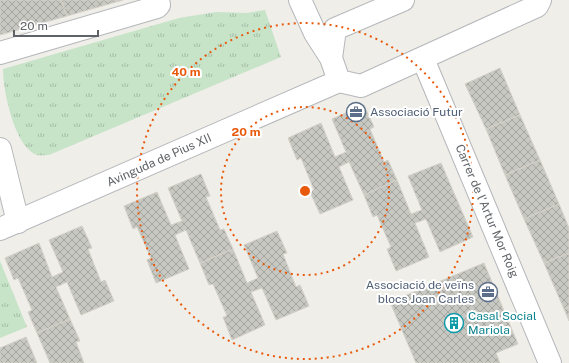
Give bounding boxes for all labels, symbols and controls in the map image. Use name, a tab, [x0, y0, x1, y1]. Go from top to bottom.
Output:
scale bar	[14, 12, 98, 38]
text: 20 m	[20, 19, 48, 33]
text: 40 m	[171, 65, 201, 79]
office icon: Associació Futur	[345, 101, 367, 123]
place label: Associació Futur	[370, 105, 463, 119]
text: 20 m	[232, 125, 261, 139]
street label: Avinguda de Pius XII	[105, 131, 213, 189]
street label: Carrer de l'Artur Mor Roig	[453, 142, 521, 280]
centre of rings	[298, 184, 312, 198]
place label: Associació de veïns blocs Joan Carles	[366, 278, 474, 306]
office icon: Associació de veïns blocs Joan Carles	[477, 281, 499, 303]
place label: Casal Social Mariola	[468, 309, 537, 337]
building icon: Casal Social Mariola	[443, 312, 465, 334]

